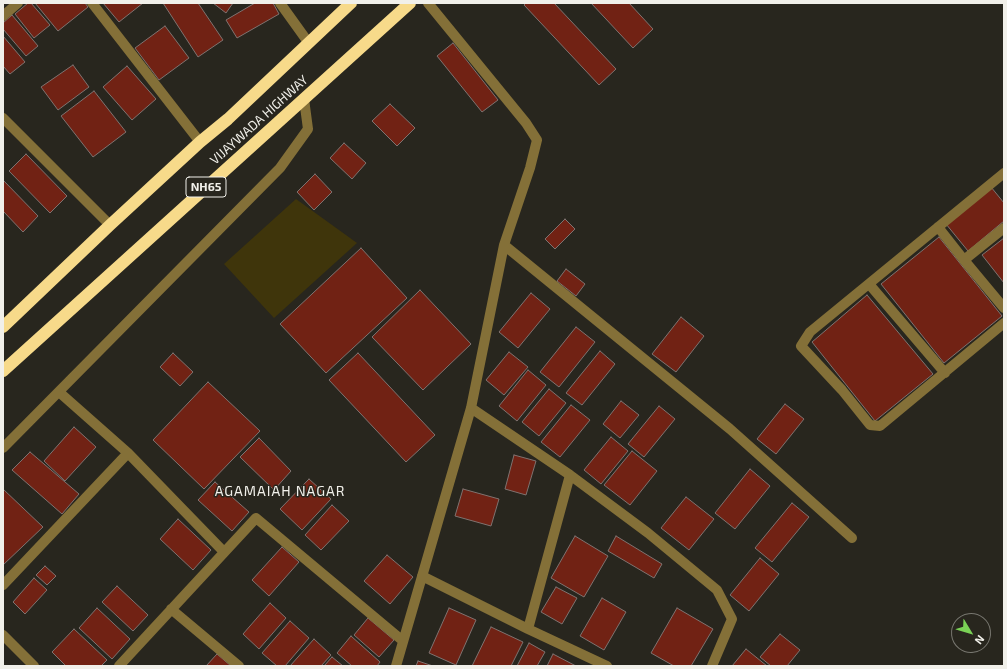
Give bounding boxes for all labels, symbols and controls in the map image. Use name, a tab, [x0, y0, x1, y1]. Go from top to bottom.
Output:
street label: VIJAYWADA HIGHWAY	[207, 72, 311, 168]
road number: NH65	[186, 177, 226, 197]
district label: AGAMAIAH NAGAR	[215, 483, 345, 499]
north arrow	[951, 613, 991, 653]
text: N	[972, 633, 988, 647]

